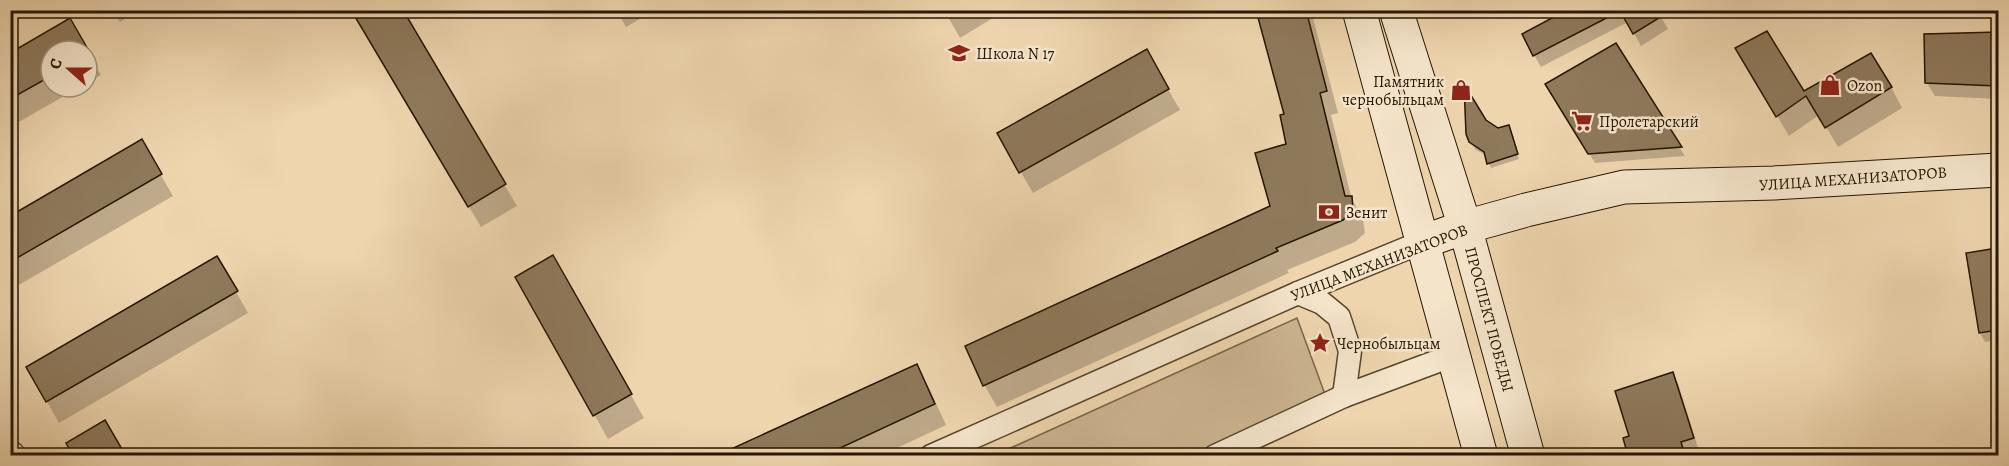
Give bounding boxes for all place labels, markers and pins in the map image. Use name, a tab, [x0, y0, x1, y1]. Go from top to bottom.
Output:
school or university icon: Школа N 17	[947, 41, 971, 65]
place label: Школа N 17	[976, 43, 1055, 65]
place label: Памятник чернобыльцам	[1342, 71, 1444, 111]
shop icon: Ozon	[1818, 73, 1842, 97]
place label: Ozon	[1847, 75, 1882, 97]
shop icon: Памятник чернобыльцам	[1449, 78, 1473, 102]
supermarket icon: Пролетарский	[1570, 109, 1594, 133]
place label: Пролетарский	[1599, 111, 1699, 133]
bank icon: Зенит	[1317, 200, 1341, 224]
place label: Зенит	[1346, 202, 1387, 224]
place icon: Чернобыльцам	[1308, 331, 1332, 355]
place label: Чернобыльцам	[1337, 333, 1441, 355]

